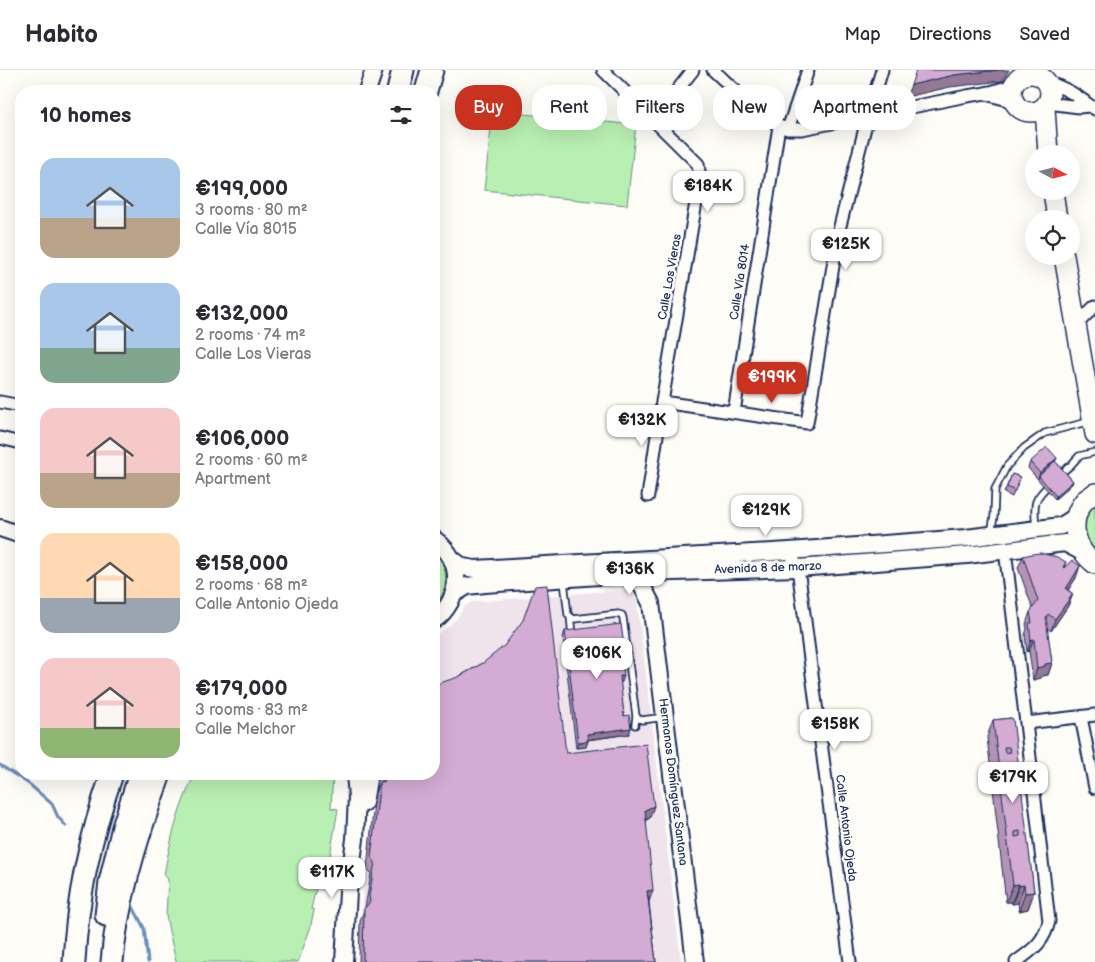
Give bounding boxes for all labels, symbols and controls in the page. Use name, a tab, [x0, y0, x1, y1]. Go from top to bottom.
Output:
text: Habito	[25, 20, 98, 49]
text: Map	[845, 24, 881, 45]
text: Directions	[909, 24, 991, 45]
text: Saved	[1019, 24, 1070, 45]
chip: Buy	[455, 85, 522, 130]
chip: Rent	[532, 85, 607, 130]
chip: Filters	[617, 85, 703, 130]
chip: New	[713, 85, 785, 130]
chip: Apartment	[795, 85, 916, 130]
icon: filters	[387, 101, 415, 129]
text: 10 homes	[40, 103, 131, 128]
north arrow	[1025, 145, 1080, 200]
map controls	[1025, 145, 1080, 265]
pin: €184K	[673, 170, 743, 213]
text: €199,000	[195, 176, 288, 201]
text: €184K	[684, 177, 732, 196]
icon: home	[80, 178, 140, 238]
text: 3 rooms · 80 m²	[195, 201, 308, 220]
button: locate	[1025, 210, 1080, 265]
text: Calle Vía 8015	[195, 220, 297, 239]
pin: €125K	[811, 228, 881, 271]
street label: Calle Los Vieras	[655, 233, 685, 321]
text: €125K	[822, 235, 870, 254]
street label: Calle Vía 8014	[727, 242, 754, 321]
text: €132,000	[195, 301, 288, 326]
icon: home	[80, 303, 140, 363]
text: 2 rooms · 74 m²	[195, 326, 306, 345]
text: Calle Los Vieras	[195, 345, 311, 364]
pin: €199K	[737, 362, 807, 404]
text: €199K	[748, 368, 796, 387]
pin: €132K	[607, 404, 677, 447]
text: €132K	[618, 411, 666, 430]
text: €106,000	[195, 426, 289, 451]
icon: home	[80, 428, 140, 488]
text: 2 rooms · 60 m²	[195, 451, 308, 470]
text: Apartment	[195, 470, 271, 489]
pin: €129K	[731, 494, 801, 537]
text: €129K	[742, 501, 790, 520]
text: €158,000	[195, 551, 288, 576]
icon: home	[80, 553, 140, 613]
pin: €136K	[595, 554, 665, 596]
street label: Avenida 8 de marzo	[714, 559, 822, 577]
text: €136K	[606, 560, 654, 579]
text: 2 rooms · 68 m²	[195, 576, 308, 595]
text: Calle Antonio Ojeda	[195, 595, 338, 614]
pin: €106K	[562, 638, 632, 680]
text: €106K	[572, 644, 622, 663]
text: €179,000	[195, 676, 287, 701]
icon: home	[80, 678, 140, 738]
street label: Hermanos Domínguez Santana	[655, 697, 691, 867]
text: 3 rooms · 83 m²	[195, 701, 308, 720]
pin: €158K	[800, 708, 870, 751]
text: €158K	[811, 715, 859, 734]
text: Calle Melchor	[195, 720, 295, 739]
pin: €179K	[978, 762, 1048, 804]
text: €179K	[989, 768, 1037, 787]
street label: Calle Antonio Ojeda	[832, 774, 860, 883]
pin: €117K	[297, 856, 367, 899]
text: €117K	[309, 863, 355, 882]

